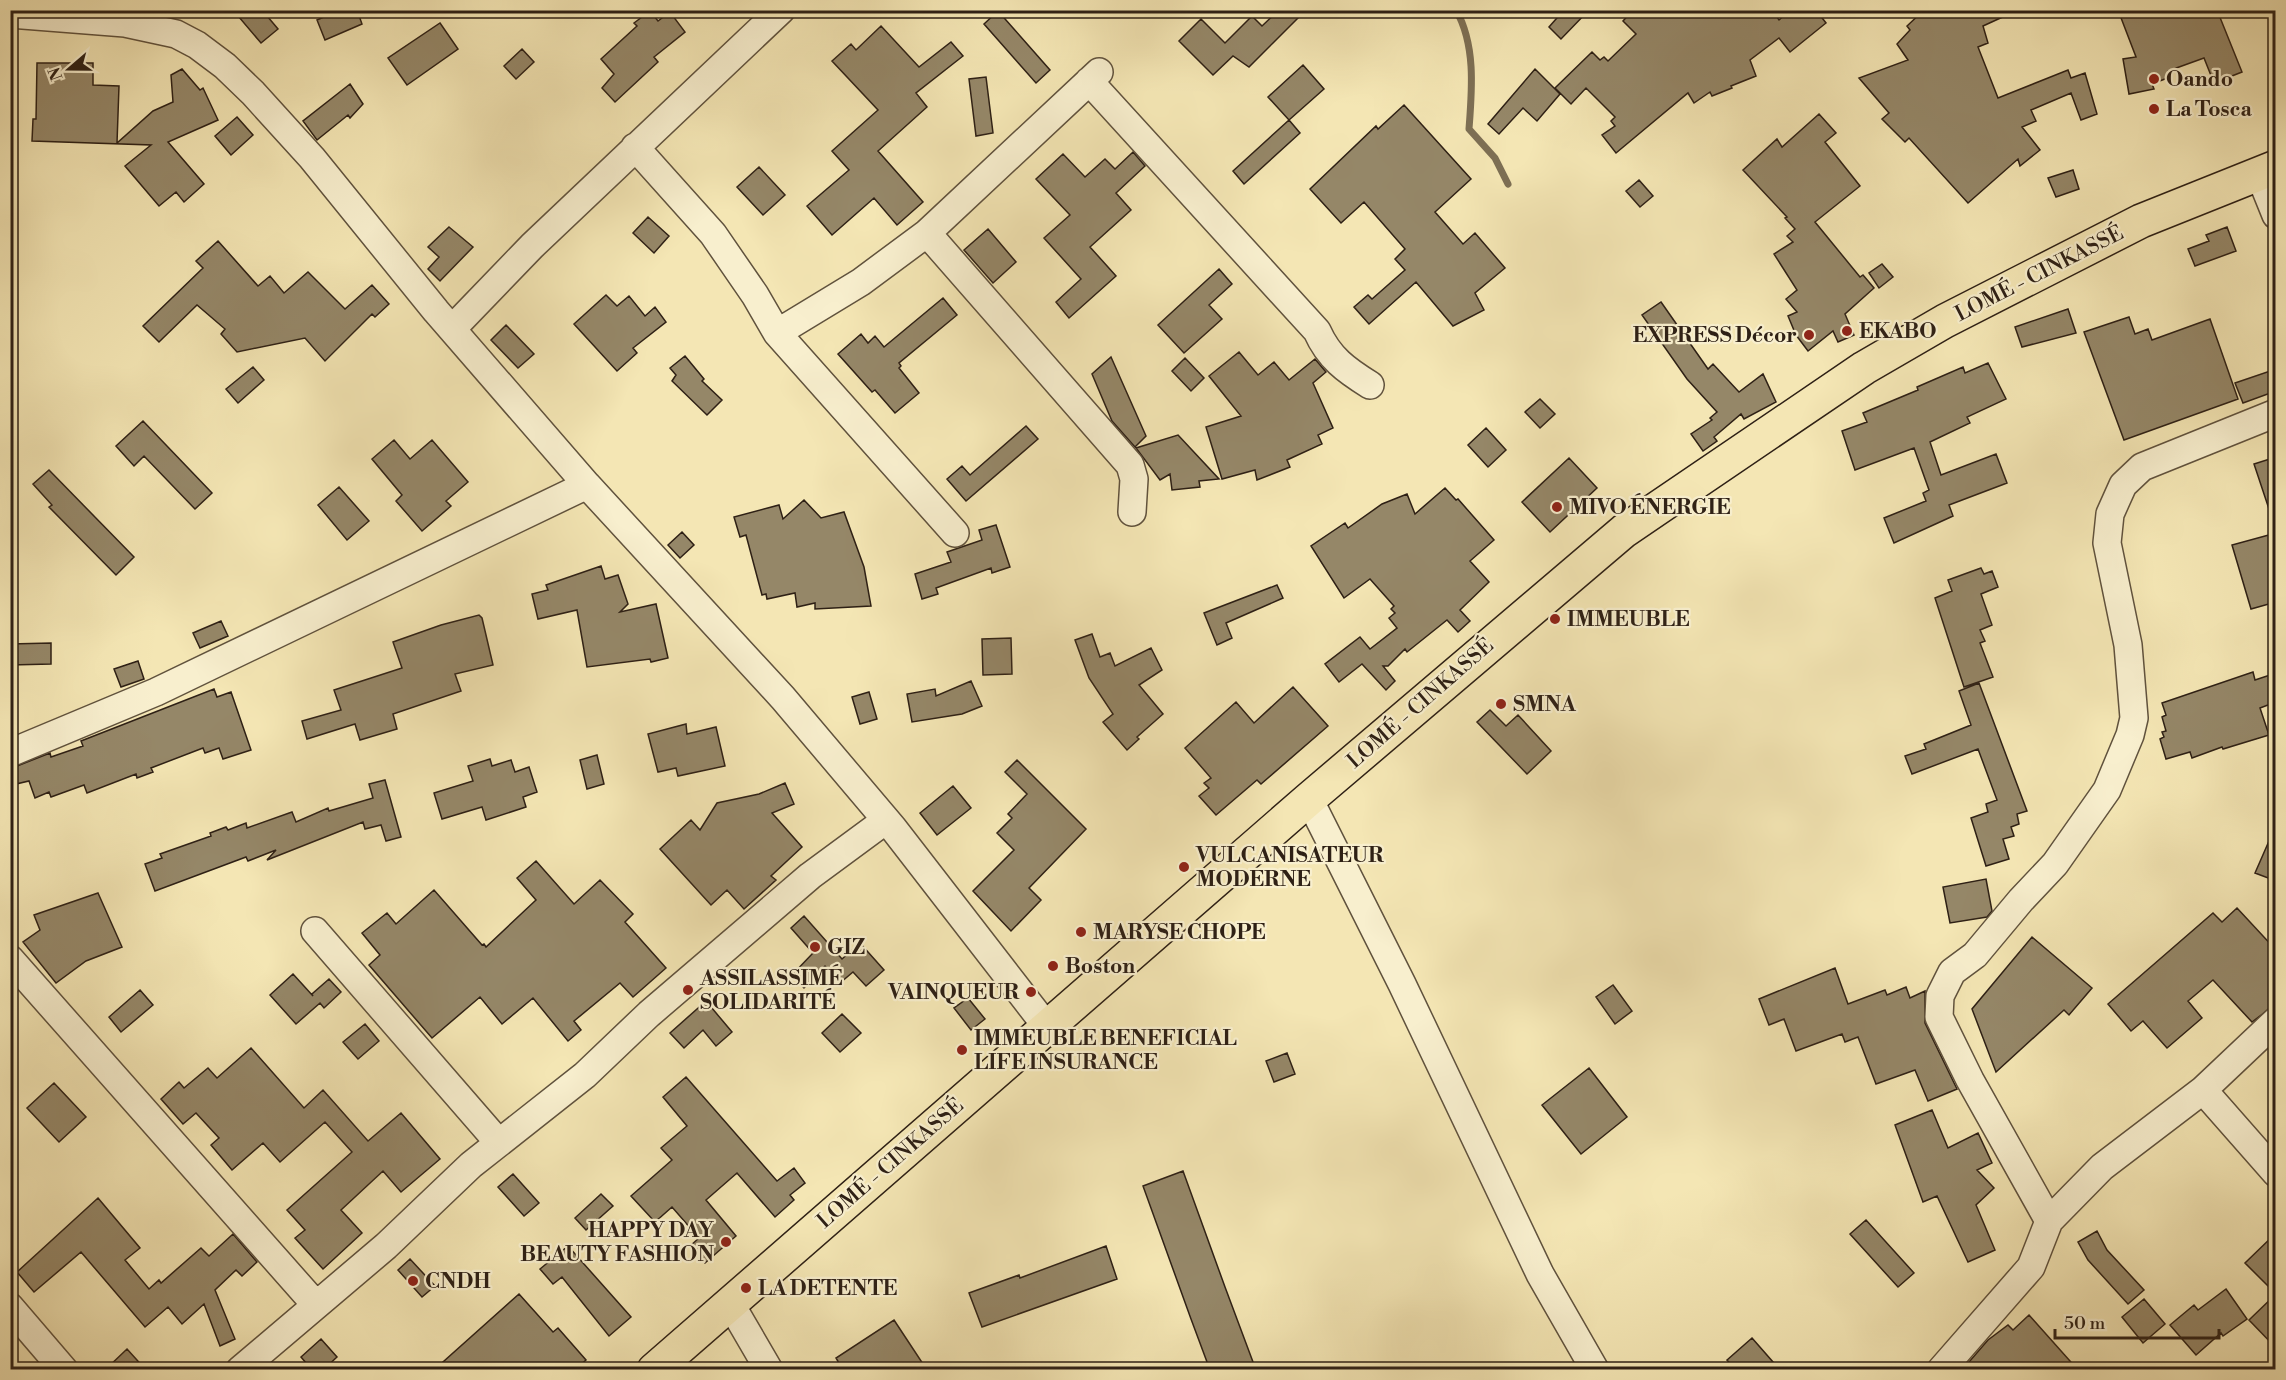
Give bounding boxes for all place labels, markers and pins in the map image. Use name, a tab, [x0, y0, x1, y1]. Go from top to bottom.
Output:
place label: Oando	[2166, 67, 2233, 93]
marker: Oando	[2147, 72, 2161, 86]
place label: La Tosca	[2166, 97, 2253, 123]
marker: La Tosca	[2147, 102, 2161, 116]
place label: EKABO	[1859, 319, 1936, 345]
place label: EXPRESS Décor	[1633, 323, 1797, 349]
marker: EKABO	[1840, 324, 1854, 338]
marker: EXPRESS Décor	[1802, 328, 1816, 342]
place label: MIVO ÉNERGIE	[1569, 493, 1731, 521]
marker: MIVO ÉNERGIE	[1550, 500, 1564, 514]
place label: IMMEUBLE	[1567, 607, 1690, 633]
marker: IMMEUBLE	[1548, 612, 1562, 626]
place label: SMNA	[1513, 692, 1577, 718]
marker: SMNA	[1494, 697, 1508, 711]
place label: VULCANISATEUR MODERNE	[1195, 843, 1384, 893]
marker: VULCANISATEUR MODERNE	[1177, 860, 1191, 874]
place label: MARYSE CHOPE	[1093, 920, 1266, 946]
marker: MARYSE CHOPE	[1074, 925, 1088, 939]
place label: GIZ	[827, 935, 865, 961]
marker: GIZ	[808, 940, 822, 954]
place label: Boston	[1065, 954, 1135, 980]
marker: Boston	[1046, 959, 1060, 973]
place label: ASSILASSIMÉ SOLIDARITÉ	[699, 964, 843, 1016]
place label: VAINQUEUR	[887, 980, 1019, 1006]
marker: ASSILASSIMÉ SOLIDARITÉ	[681, 983, 695, 997]
marker: VAINQUEUR	[1024, 985, 1038, 999]
place label: IMMEUBLE BENEFICIAL LIFE INSURANCE	[974, 1026, 1237, 1076]
marker: IMMEUBLE BENEFICIAL LIFE INSURANCE	[955, 1043, 969, 1057]
place label: HAPPY DAY BEAUTY FASHION	[520, 1218, 714, 1268]
marker: HAPPY DAY BEAUTY FASHION	[719, 1235, 733, 1249]
place label: CNDH	[425, 1269, 491, 1295]
marker: CNDH	[406, 1274, 420, 1288]
place label: LA DETENTE	[758, 1276, 897, 1302]
marker: LA DETENTE	[739, 1281, 753, 1295]

